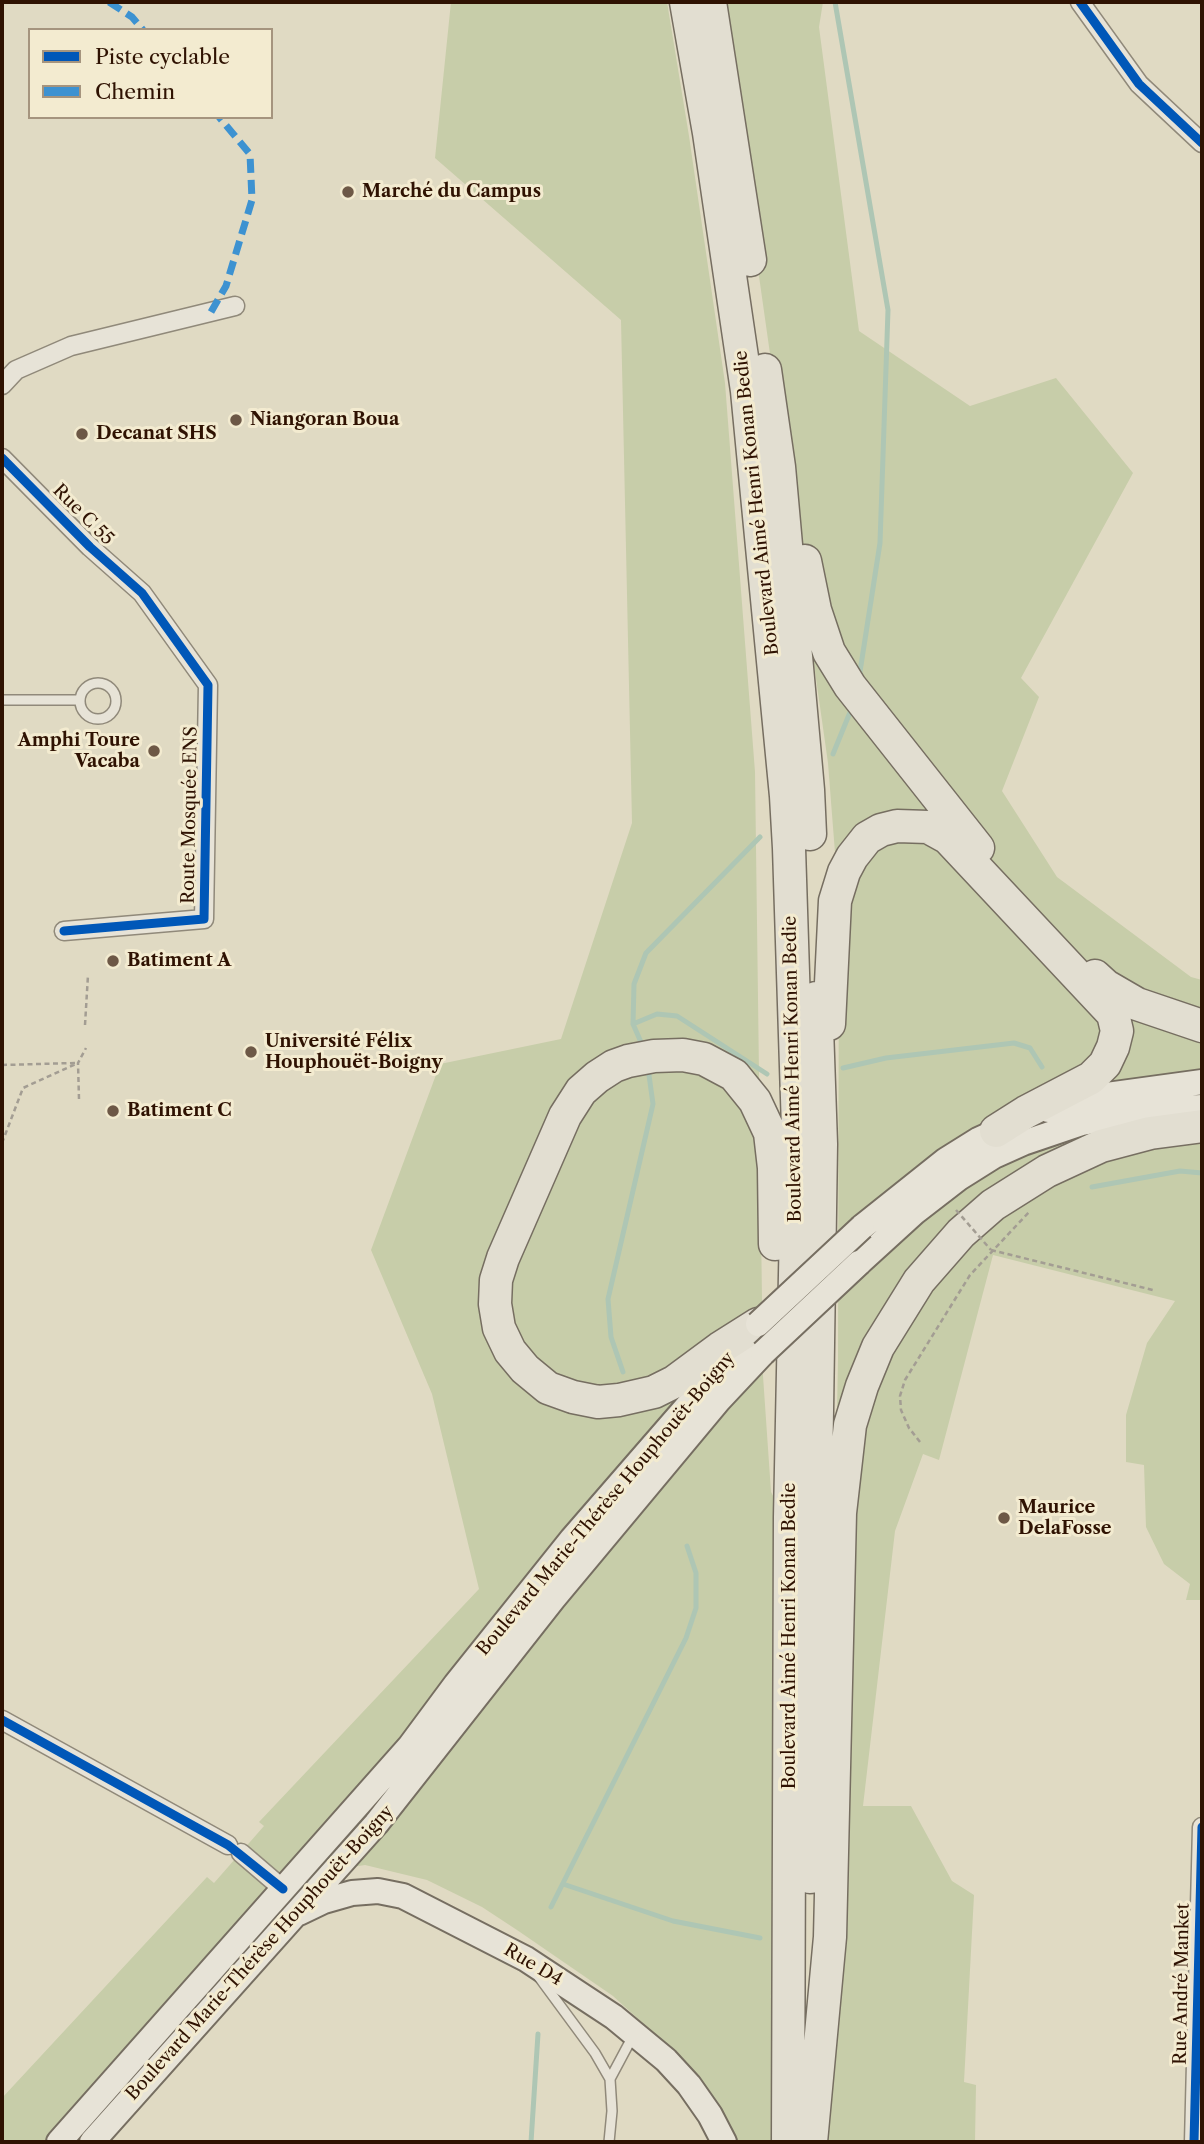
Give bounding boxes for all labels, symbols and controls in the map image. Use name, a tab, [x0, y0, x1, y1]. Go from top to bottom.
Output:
legend	[28, 28, 273, 119]
text: Piste cyclable	[95, 44, 230, 69]
text: Chemin	[95, 79, 175, 104]
place label: Marché du Campus	[362, 181, 541, 203]
marker: Marché du Campus	[340, 184, 356, 200]
street label: Boulevard Aimé Henri Konan Bedie	[730, 349, 784, 657]
place label: Niangoran Boua	[250, 409, 399, 431]
marker: Niangoran Boua	[228, 412, 244, 428]
place label: Decanat SHS	[96, 423, 217, 445]
marker: Decanat SHS	[74, 426, 90, 442]
street label: Rue C 55	[48, 480, 118, 550]
street label: Route Mosquée ENS	[178, 726, 202, 904]
place label: Amphi Toure Vacaba	[18, 730, 140, 772]
marker: Amphi Toure Vacaba	[146, 743, 162, 759]
street label: Boulevard Aimé Henri Konan Bedie	[780, 915, 806, 1223]
place label: Batiment A	[127, 950, 231, 972]
marker: Batiment A	[105, 953, 121, 969]
place label: Université Félix Houphouët-Boigny	[265, 1031, 443, 1074]
marker: Université Félix Houphouët-Boigny	[243, 1044, 259, 1060]
place label: Batiment C	[127, 1100, 232, 1122]
marker: Batiment C	[105, 1103, 121, 1119]
street label: Boulevard Marie-Thérèse Houphouët-Boigny	[472, 1348, 740, 1660]
street label: Boulevard Aimé Henri Konan Bedie	[779, 1483, 801, 1789]
place label: Maurice DelaFosse	[1018, 1497, 1112, 1540]
marker: Maurice DelaFosse	[996, 1510, 1012, 1526]
street label: Boulevard Marie-Thérèse Houphouët-Boigny	[122, 1801, 398, 2105]
street label: Rue André Manket	[1170, 1903, 1194, 2065]
street label: Rue D4	[500, 1939, 566, 1991]

